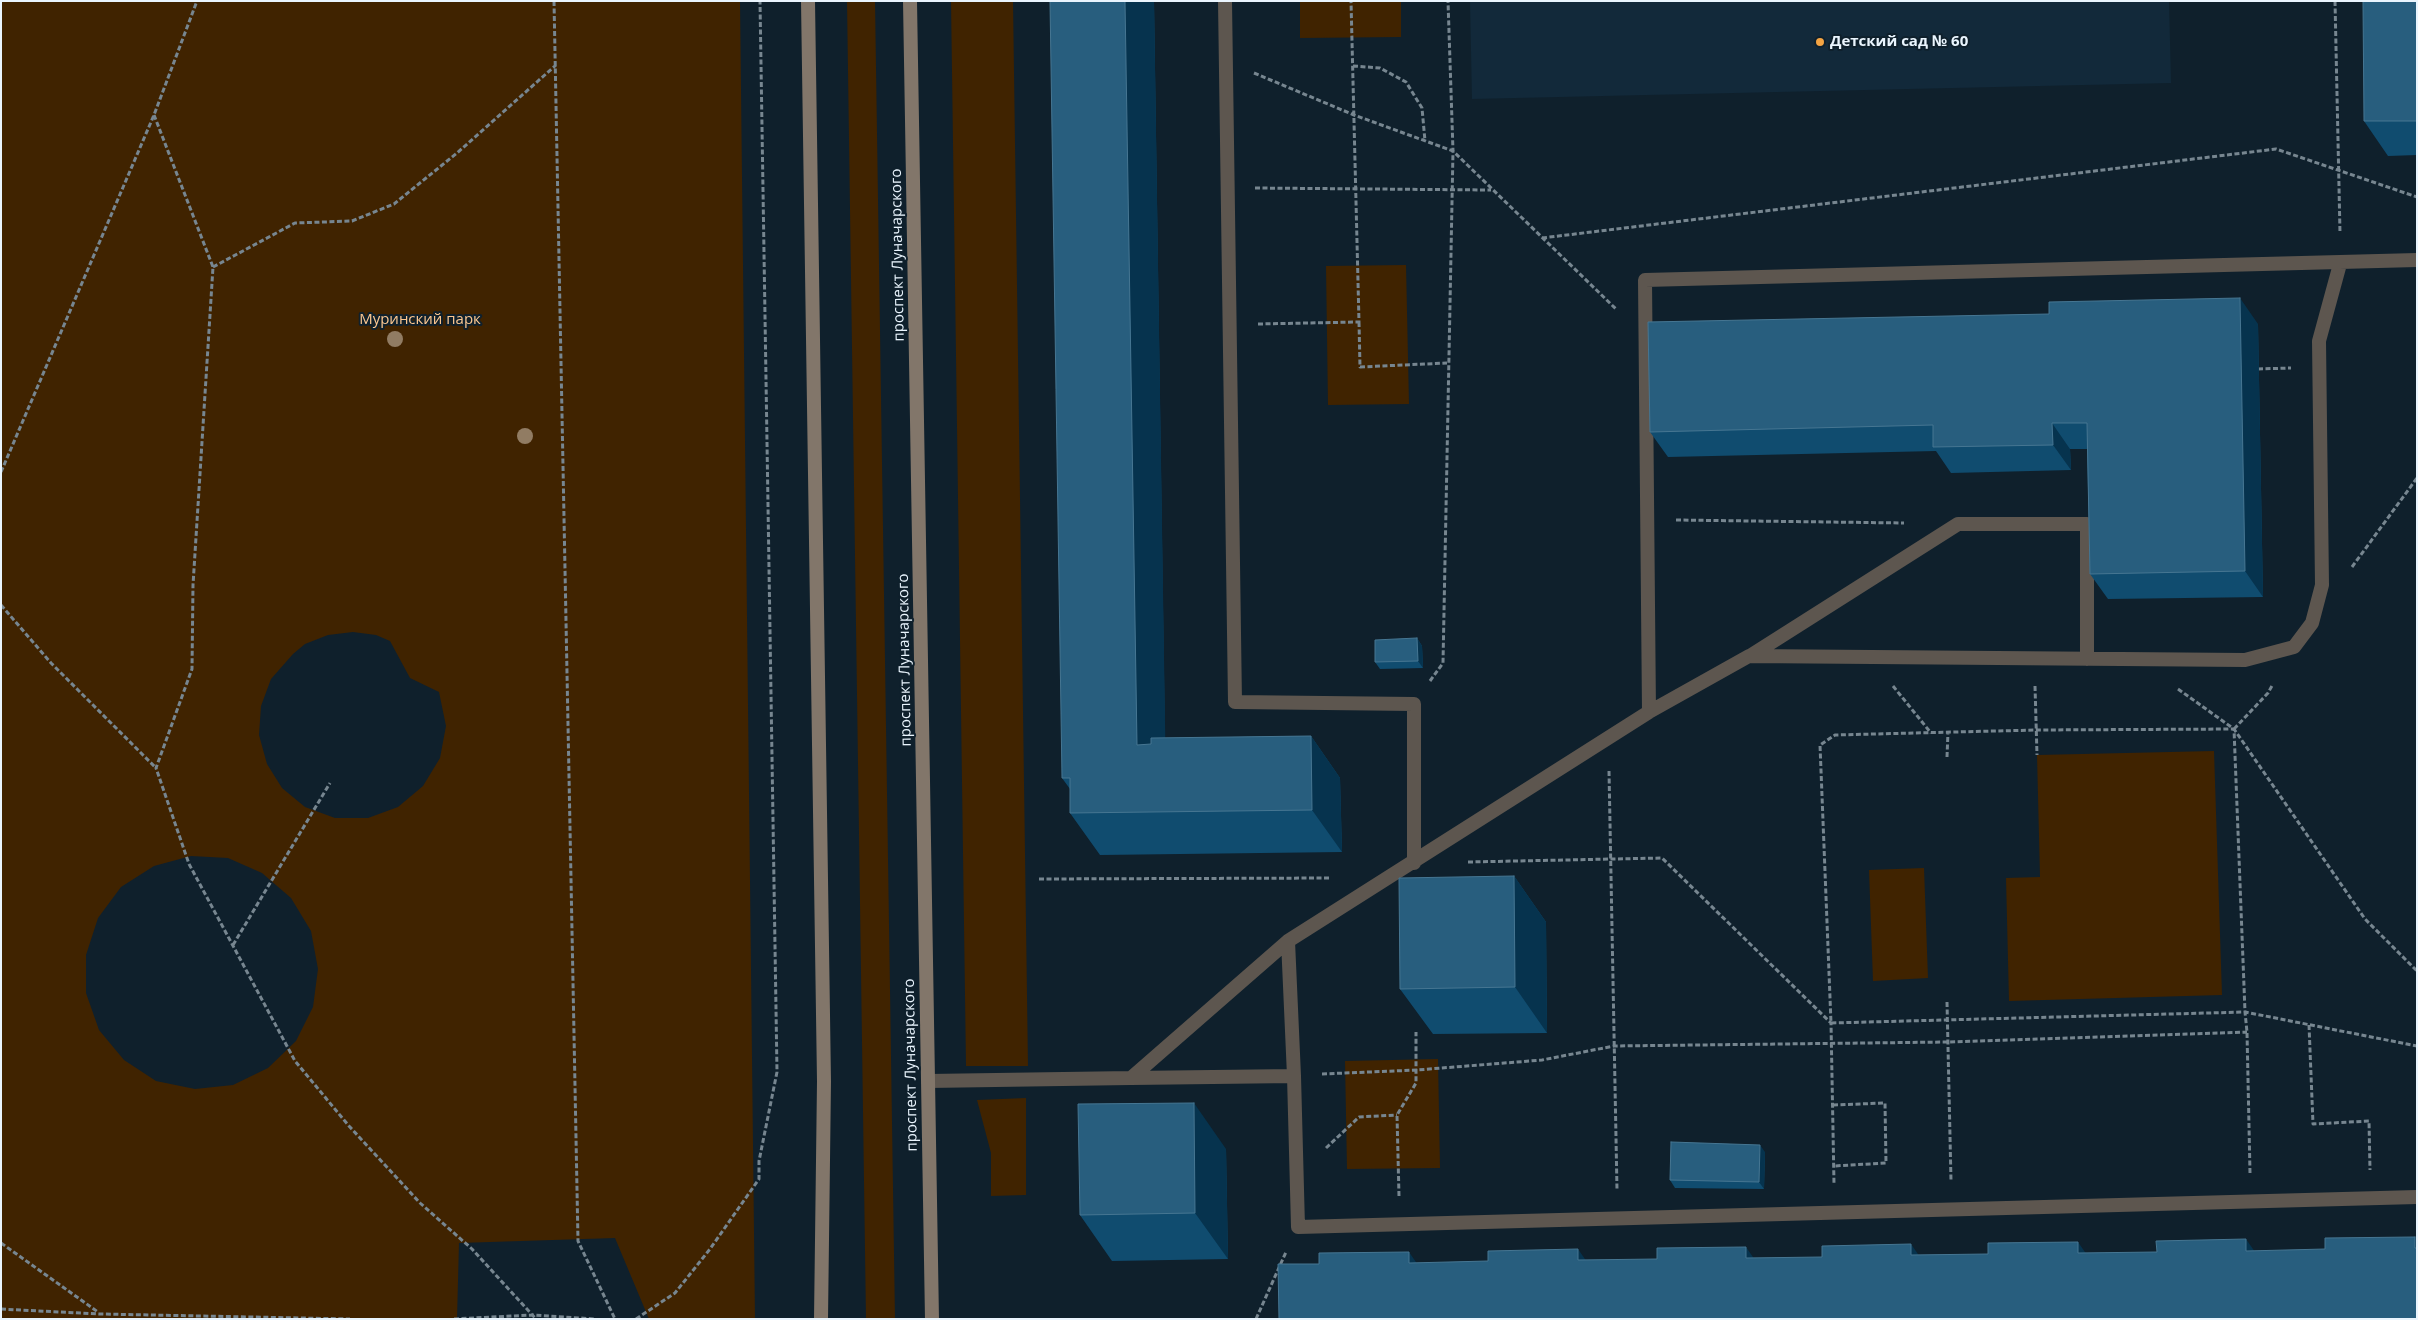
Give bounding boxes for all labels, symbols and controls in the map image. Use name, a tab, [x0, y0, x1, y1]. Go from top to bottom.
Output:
place label: Детский сад № 60	[1830, 33, 1968, 51]
marker: Детский сад № 60	[1814, 36, 1826, 48]
street label: проспект Луначарского	[887, 168, 909, 342]
park label: Муринский парк	[359, 311, 481, 329]
street label: проспект Луначарского	[894, 573, 916, 747]
street label: проспект Луначарского	[900, 978, 922, 1152]

